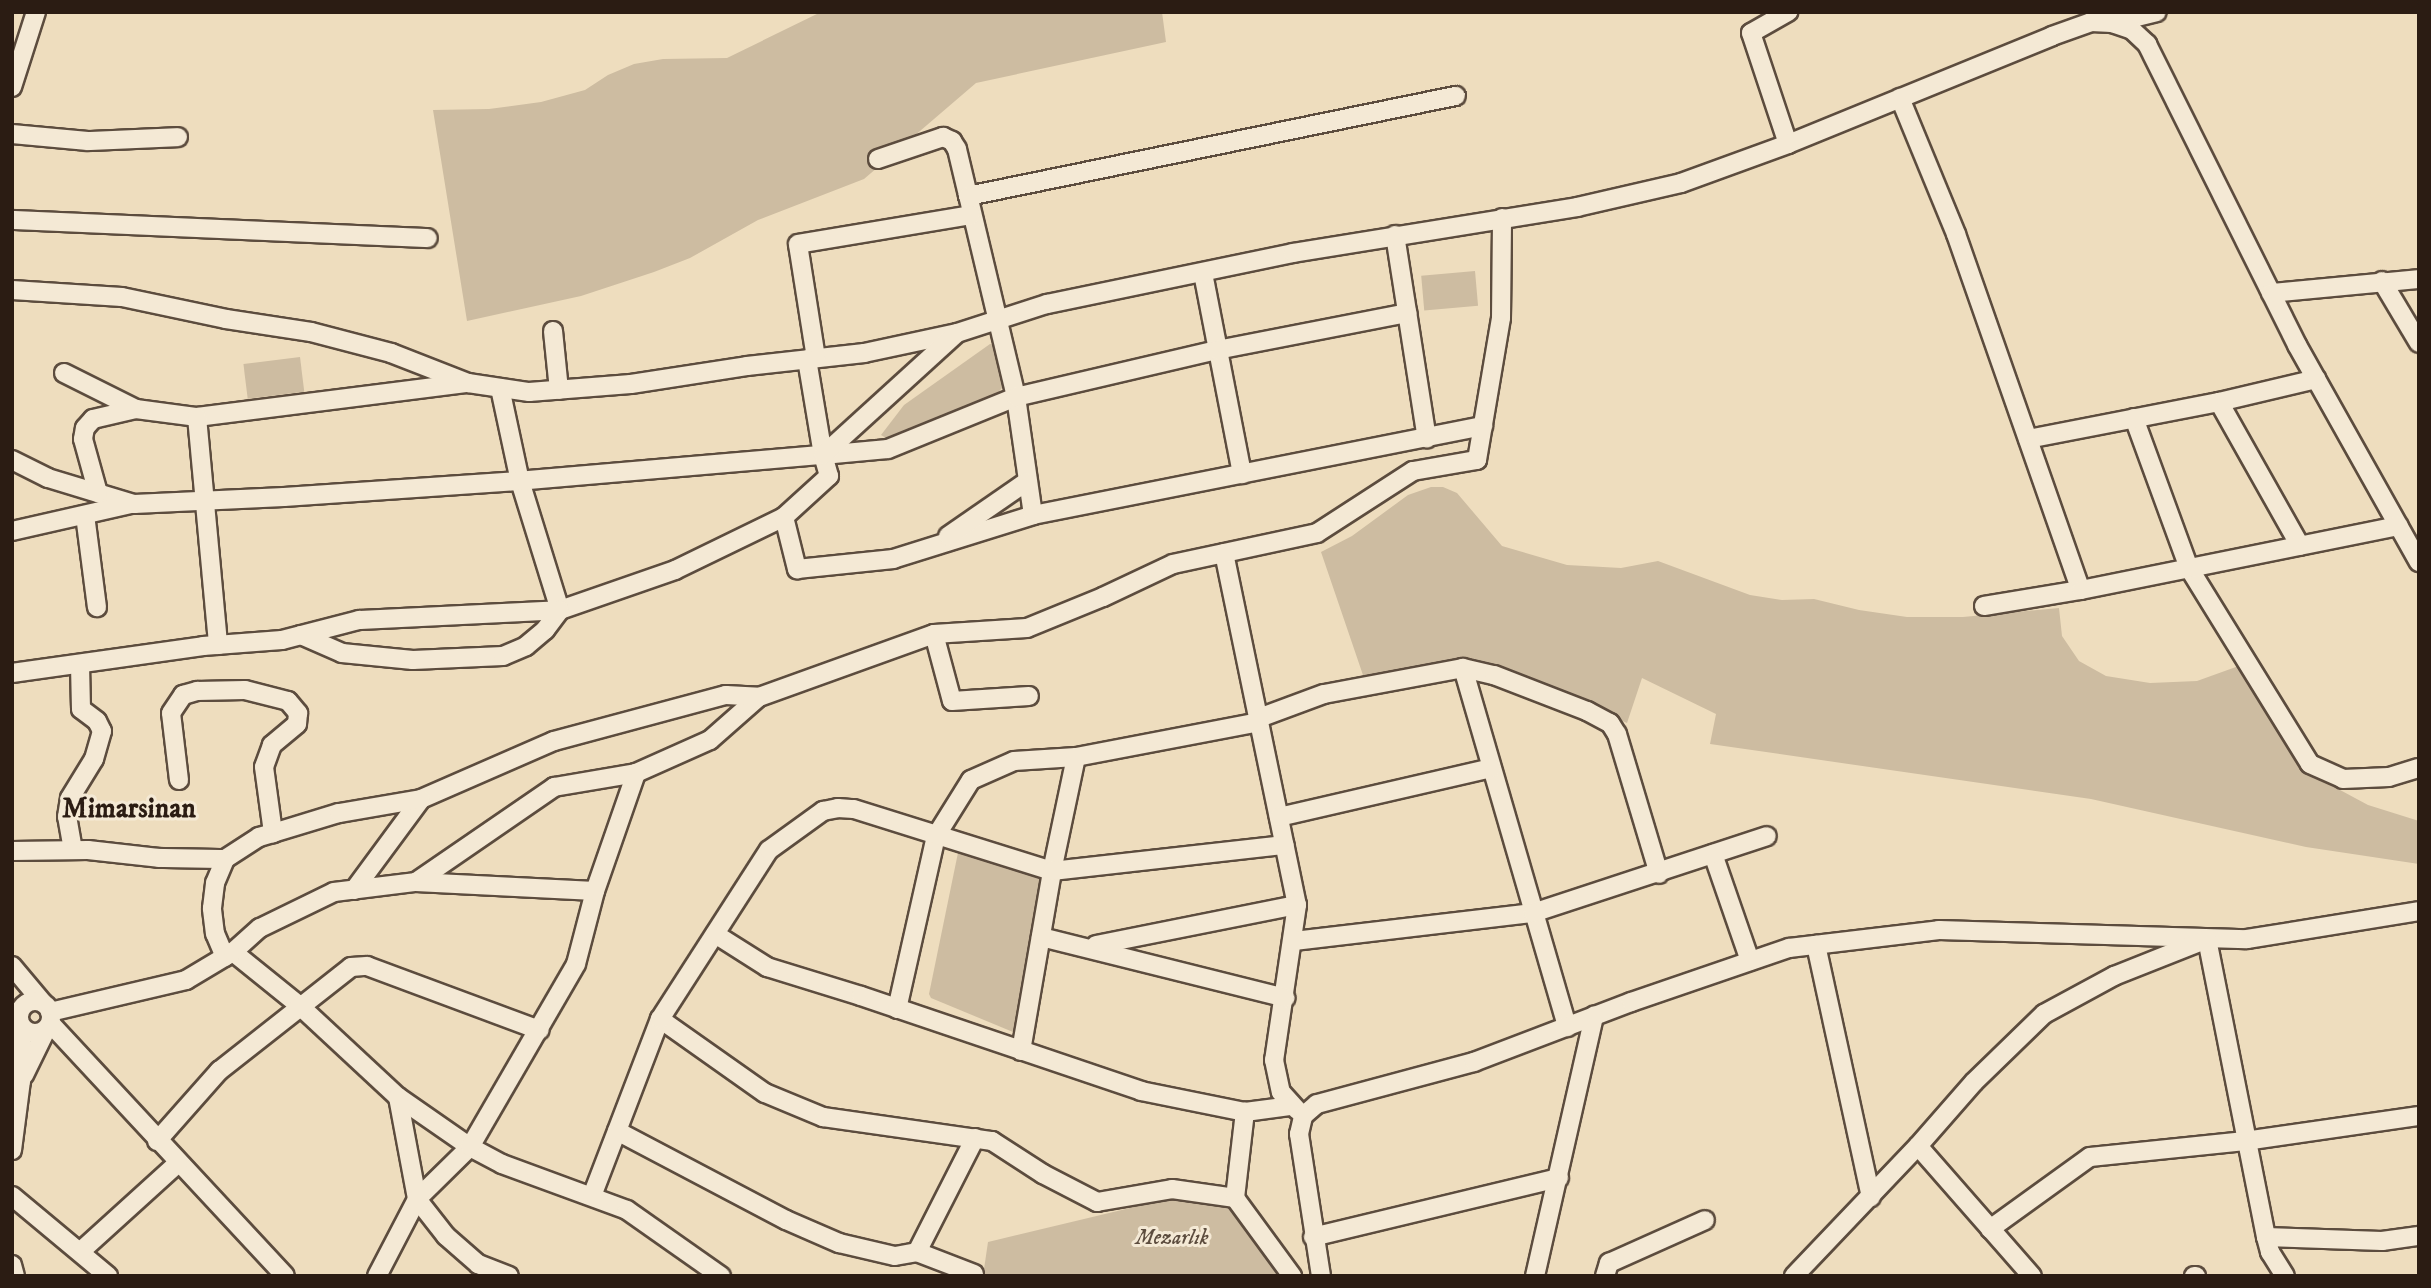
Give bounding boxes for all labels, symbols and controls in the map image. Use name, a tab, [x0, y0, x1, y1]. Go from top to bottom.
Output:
district label: Mimarsinan	[62, 792, 196, 826]
park label: Mezarlık	[1135, 1225, 1209, 1251]

